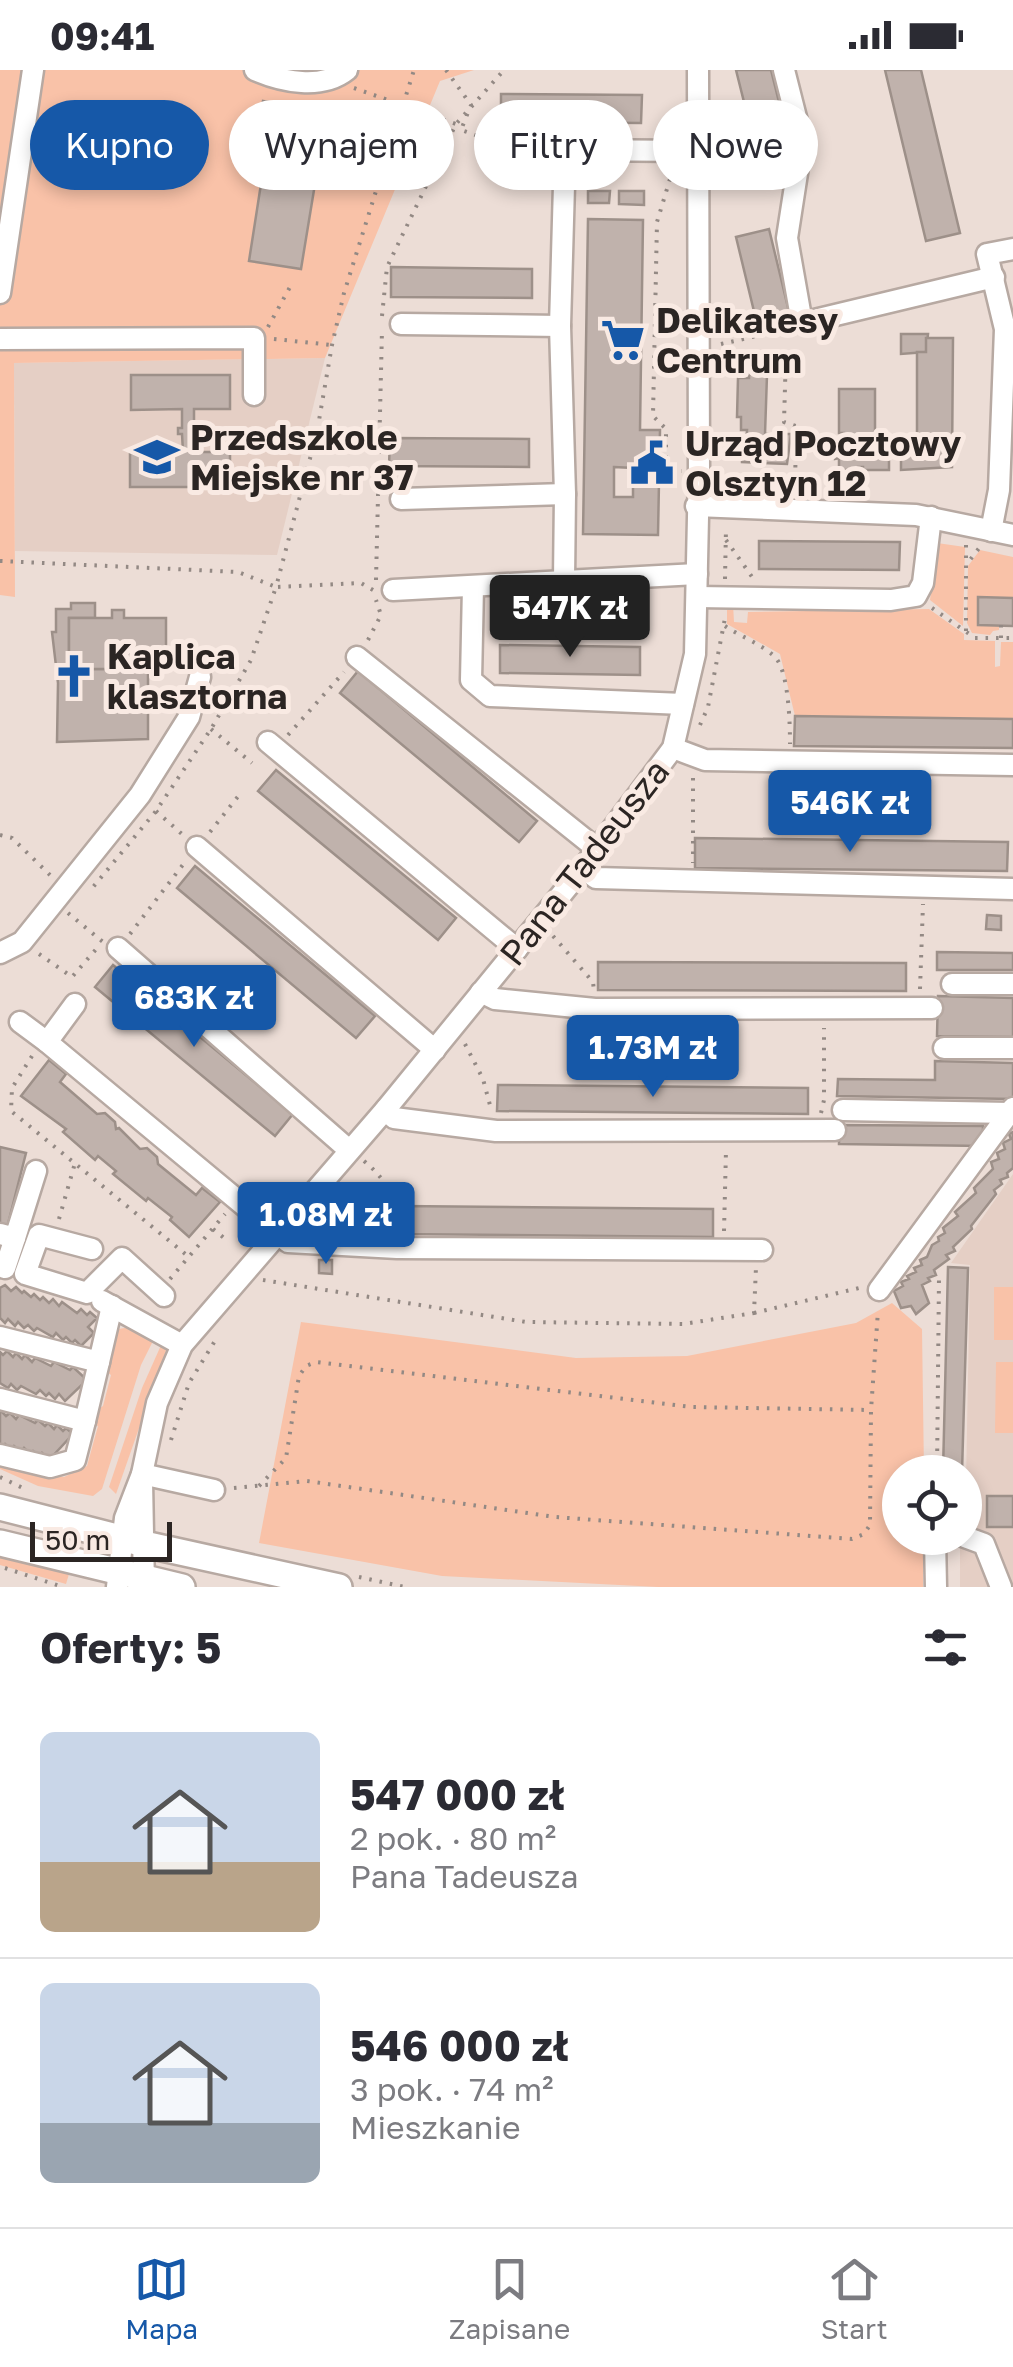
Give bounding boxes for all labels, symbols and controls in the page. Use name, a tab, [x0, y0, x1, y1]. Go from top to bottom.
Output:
text: 09:41	[50, 13, 154, 58]
chip: Kupno	[30, 100, 209, 190]
chip: Wynajem	[229, 100, 454, 190]
chip: Filtry	[474, 100, 633, 190]
chip: Nowe	[653, 100, 818, 190]
place label: Delikatesy Centrum	[656, 299, 838, 381]
supermarket icon: Delikatesy Centrum	[599, 316, 647, 364]
place label: Przedszkole Miejske nr 37	[190, 416, 414, 498]
place label: Urząd Pocztowy Olsztyn 12	[685, 422, 961, 504]
school or university icon: Przedszkole Miejske nr 37	[133, 433, 181, 481]
public building icon: Urząd Pocztowy Olsztyn 12	[628, 439, 676, 487]
pin: 547K zł	[478, 575, 662, 660]
text: 547K zł	[512, 588, 628, 626]
place label: Kaplica klasztorna	[107, 635, 287, 717]
church icon: Kaplica klasztorna	[50, 652, 98, 700]
street label: Pana Tadeusza	[491, 751, 677, 973]
pin: 546K zł	[758, 770, 942, 855]
text: 546K zł	[790, 783, 910, 821]
pin: 683K zł	[102, 965, 286, 1050]
text: 683K zł	[134, 978, 254, 1016]
pin: 1.73M zł	[550, 1015, 756, 1100]
text: 1.73M zł	[589, 1028, 717, 1066]
pin: 1.08M zł	[223, 1182, 429, 1267]
text: 1.08M zł	[260, 1195, 392, 1233]
map controls	[882, 1455, 982, 1555]
button: locate	[882, 1455, 982, 1555]
scale bar	[30, 1517, 172, 1562]
text: 50 m	[45, 1523, 110, 1556]
icon: filters	[918, 1620, 973, 1675]
text: Oferty: 5	[40, 1622, 221, 1672]
text: 547 000 zł	[350, 1769, 565, 1819]
icon: home	[120, 1772, 240, 1892]
text: 2 pok. · 80 m²	[350, 1819, 556, 1857]
text: Pana Tadeusza	[350, 1857, 578, 1895]
text: 546 000 zł	[350, 2020, 569, 2070]
icon: home	[120, 2023, 240, 2143]
text: 3 pok. · 74 m²	[350, 2070, 554, 2108]
text: Mieszkanie	[350, 2108, 521, 2146]
tab: Mapa	[125, 2252, 198, 2345]
tab: Zapisane	[449, 2252, 570, 2345]
tab: Start	[821, 2252, 888, 2345]

